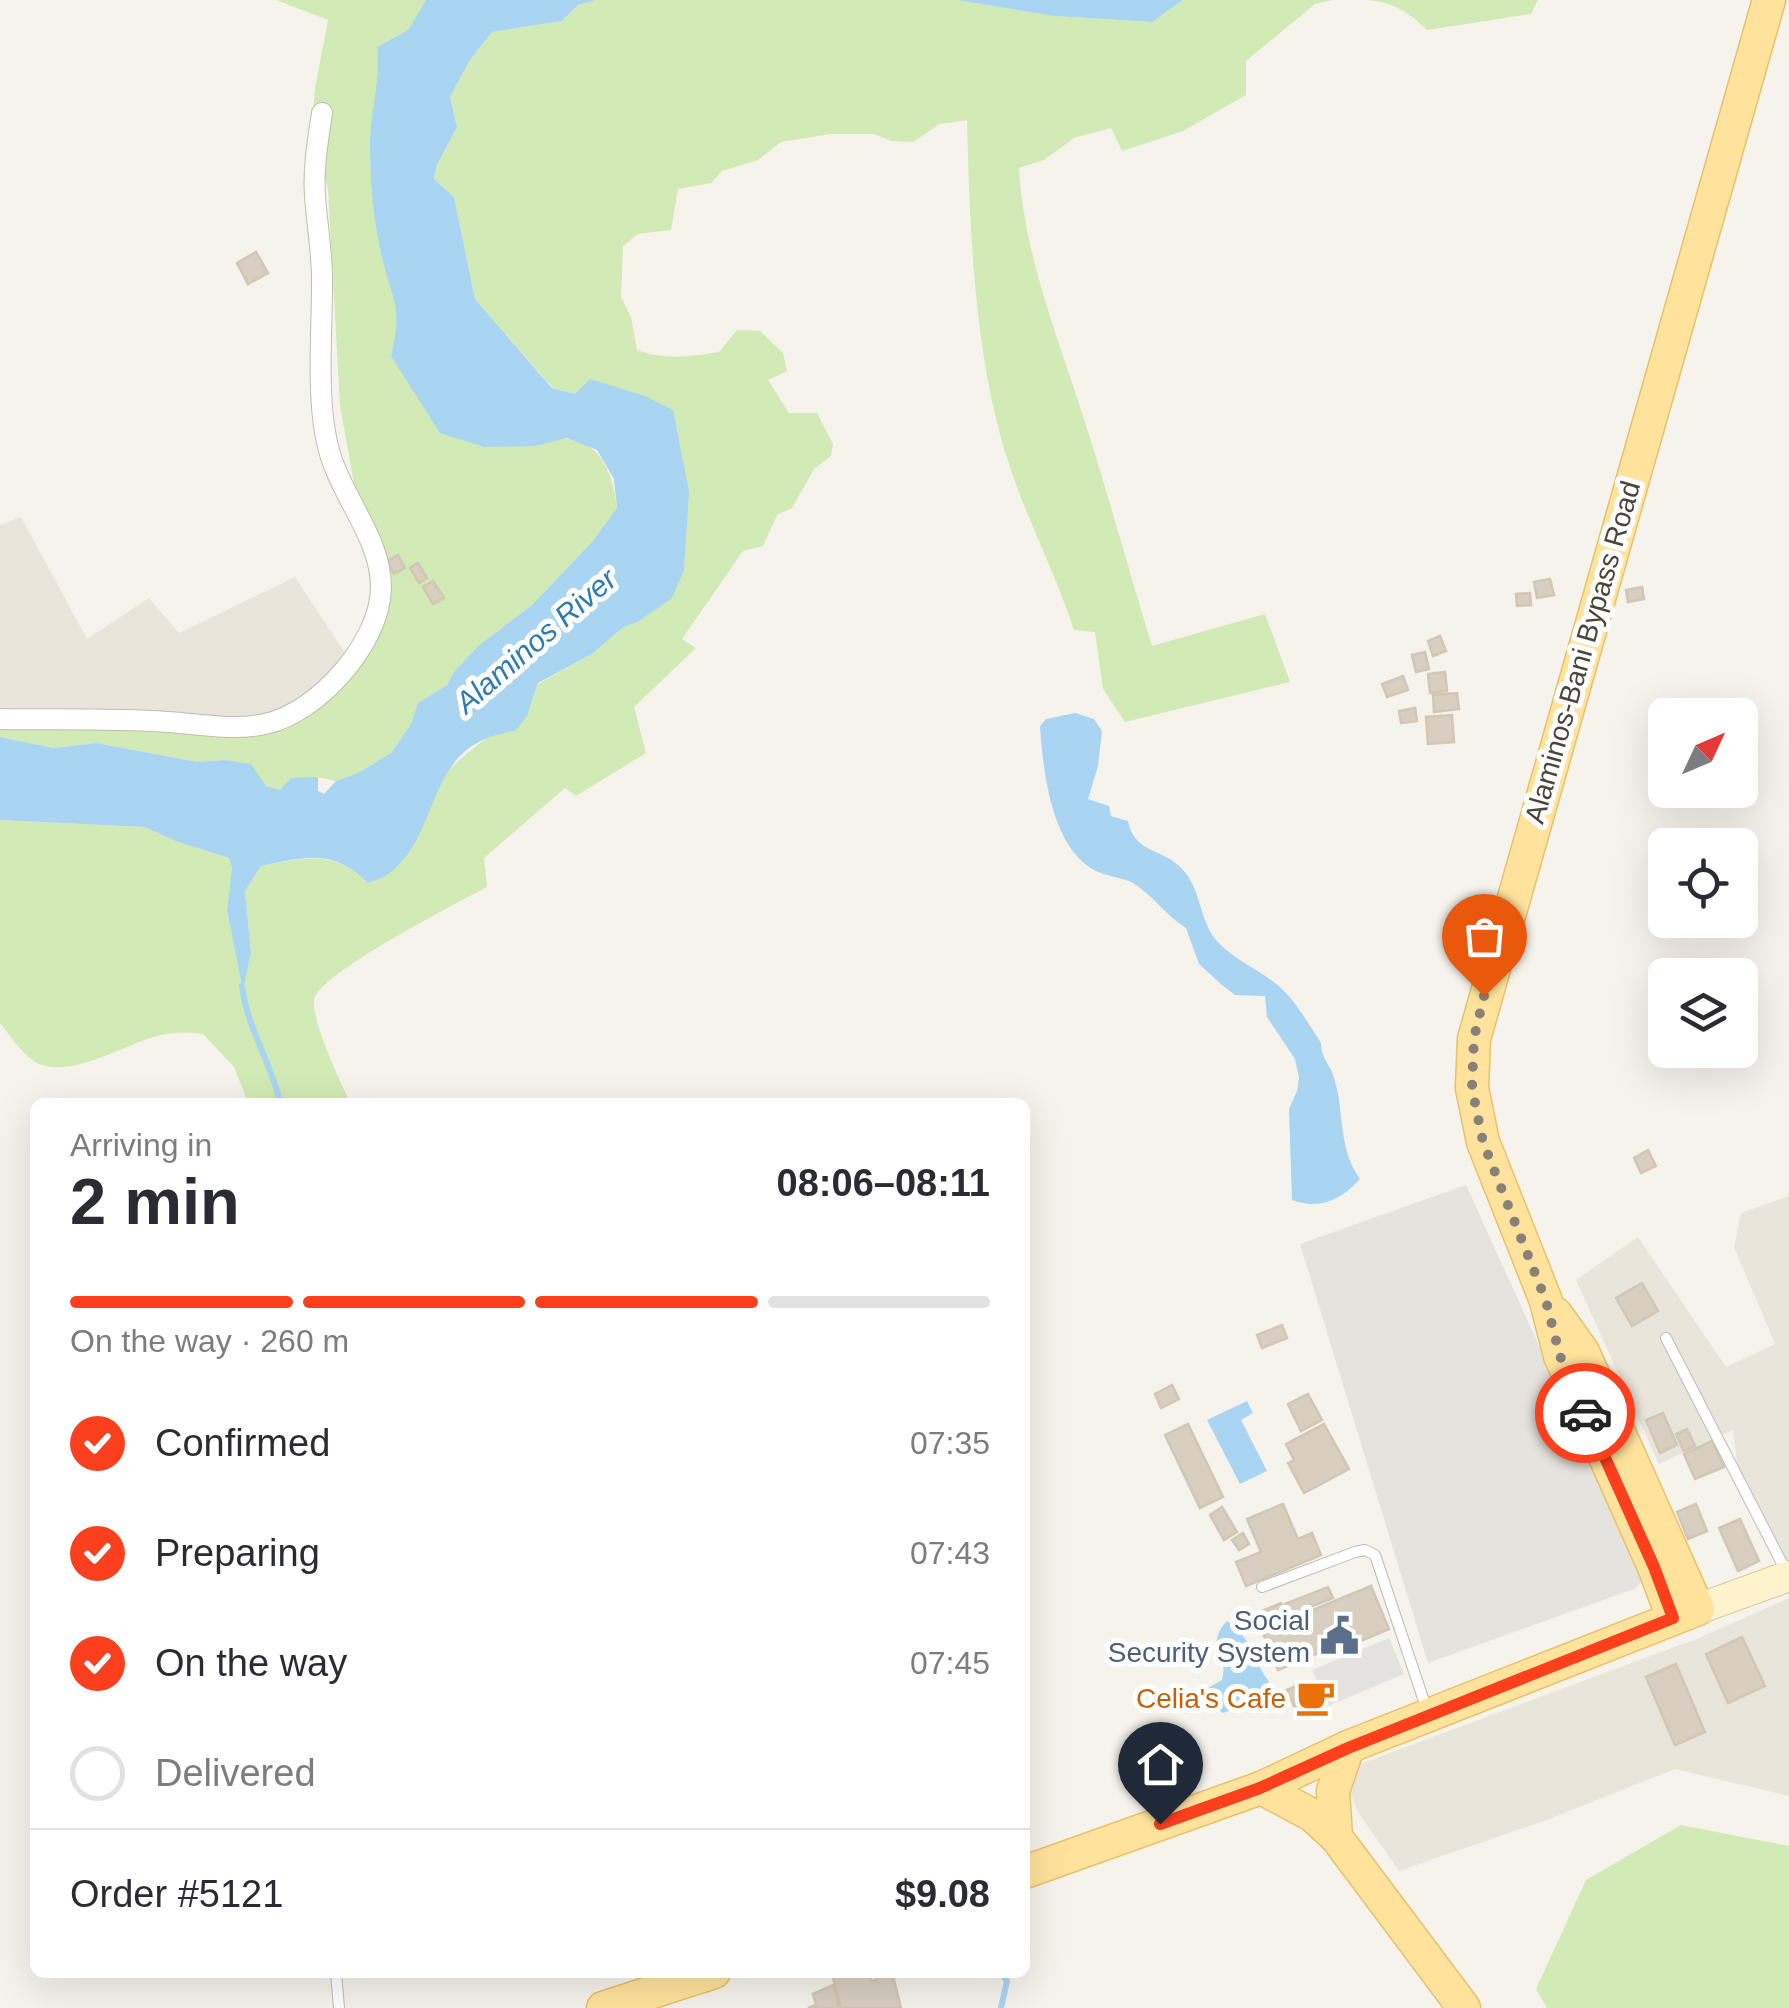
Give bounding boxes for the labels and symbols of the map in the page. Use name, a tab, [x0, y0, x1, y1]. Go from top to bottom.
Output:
street label: Alaminos-Bani Bypass Road	[1519, 477, 1646, 827]
water label: Alaminos River	[447, 561, 623, 721]
north arrow	[1648, 698, 1758, 808]
pin	[1442, 894, 1527, 997]
courier	[1535, 1363, 1635, 1463]
place label: Social Security System	[1108, 1605, 1310, 1668]
public building icon: Social Security System	[1319, 1615, 1361, 1657]
cafe icon: Celia's Cafe	[1295, 1677, 1337, 1719]
place label: Celia's Cafe	[1136, 1683, 1286, 1714]
pin	[1118, 1722, 1203, 1825]

